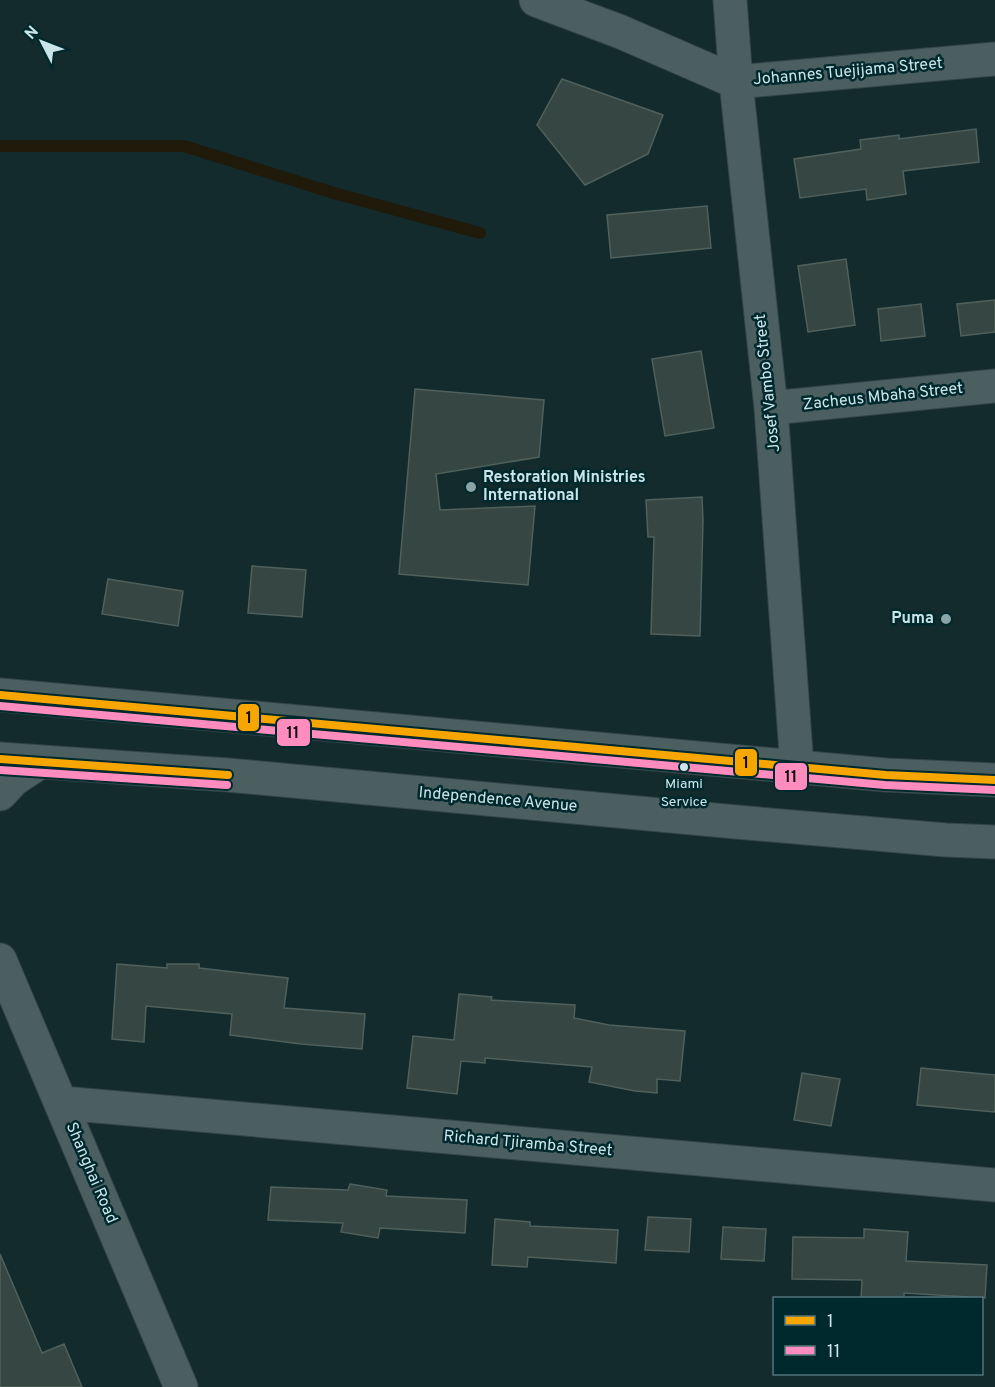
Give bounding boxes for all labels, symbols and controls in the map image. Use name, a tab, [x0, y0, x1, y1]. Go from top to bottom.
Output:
north arrow	[12, 12, 72, 72]
text: N	[21, 22, 44, 44]
street label: Johannes Tuejijama Street	[752, 54, 944, 90]
street label: Josef Vambo Street	[751, 313, 785, 453]
street label: Zacheus Mbaha Street	[802, 379, 964, 415]
place label: Restoration Ministries International	[483, 468, 646, 506]
marker: Restoration Ministries International	[464, 480, 478, 494]
place label: Puma	[891, 609, 934, 629]
marker: Puma	[939, 612, 953, 626]
line badge: 1	[237, 703, 260, 732]
text: 1	[246, 709, 252, 729]
line badge: 11	[276, 718, 311, 747]
text: 11	[287, 724, 299, 744]
line badge: 1	[734, 748, 758, 777]
text: 1	[743, 754, 749, 774]
marker: Miami Service	[678, 761, 690, 773]
line badge: 11	[774, 762, 808, 791]
text: 11	[785, 768, 797, 788]
place label: Miami Service	[661, 776, 707, 811]
street label: Independence Avenue	[418, 783, 578, 817]
street label: Shanghai Road	[61, 1119, 121, 1227]
street label: Richard Tjiramba Street	[443, 1127, 613, 1161]
legend	[773, 1297, 983, 1375]
text: 1	[827, 1311, 834, 1334]
text: 11	[827, 1341, 840, 1364]

